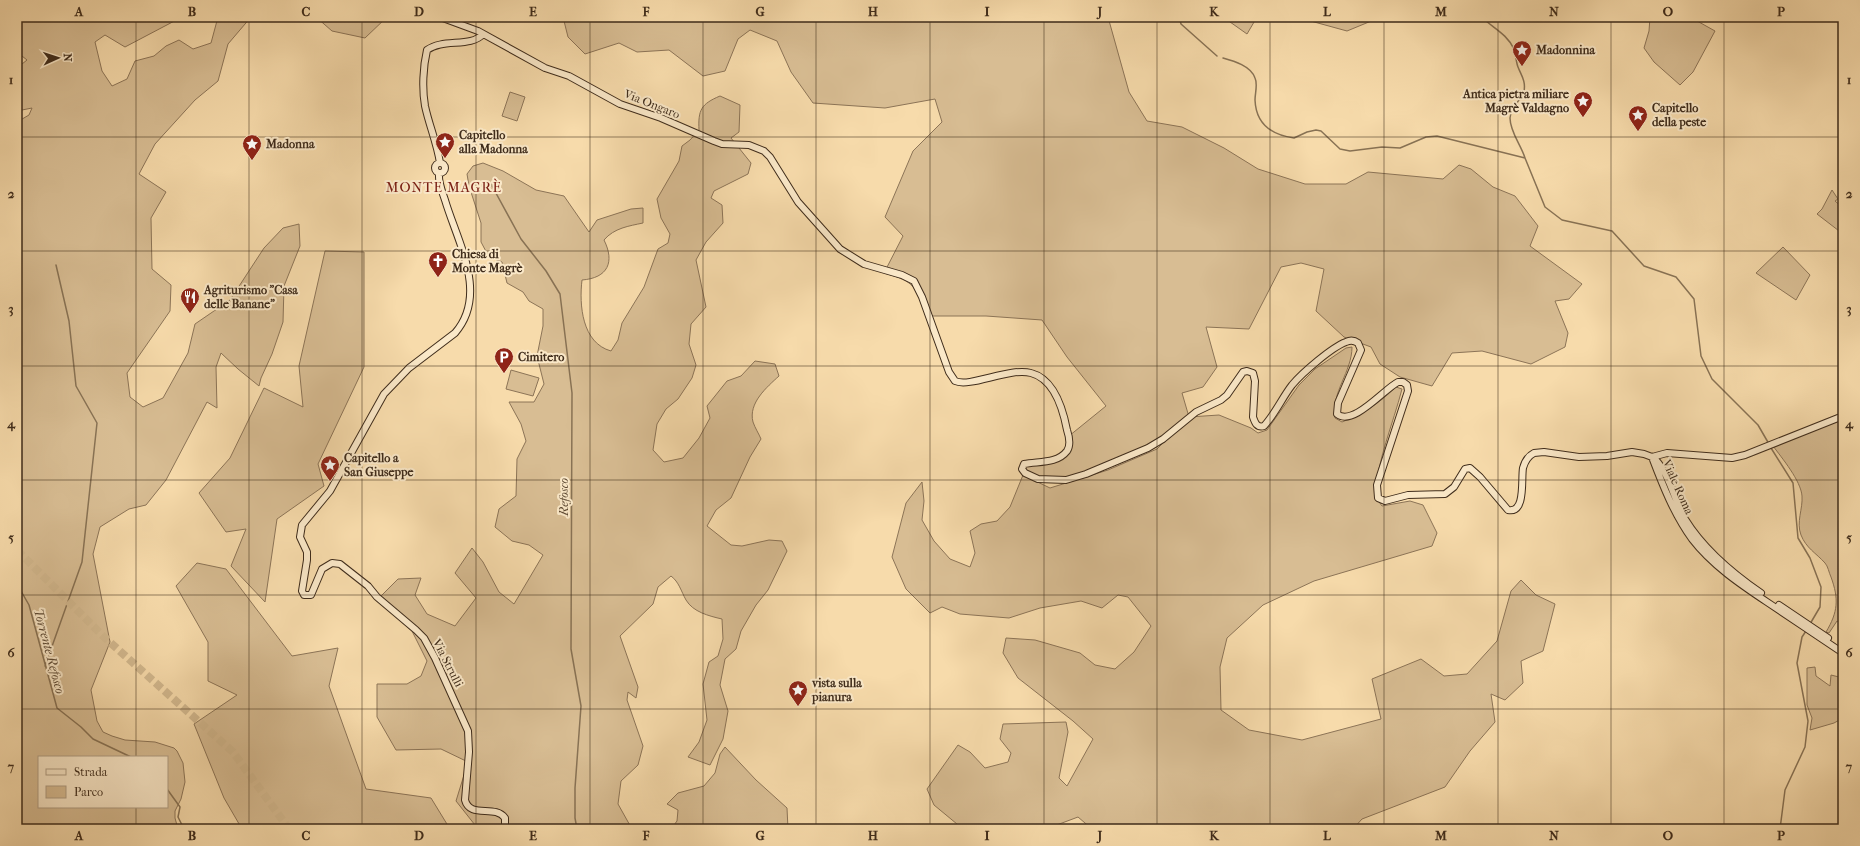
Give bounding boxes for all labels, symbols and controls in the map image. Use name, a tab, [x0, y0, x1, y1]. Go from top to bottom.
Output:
text: A	[74, 4, 84, 19]
text: B	[188, 4, 197, 19]
text: C	[302, 4, 311, 19]
text: D	[414, 4, 424, 19]
text: E	[529, 4, 537, 19]
text: F	[642, 4, 650, 19]
text: G	[755, 4, 765, 19]
text: H	[868, 4, 879, 19]
text: I	[984, 4, 990, 19]
text: J	[1096, 4, 1103, 20]
text: K	[1209, 4, 1220, 19]
text: L	[1323, 4, 1332, 19]
text: M	[1434, 4, 1447, 19]
text: N	[1549, 4, 1559, 19]
text: O	[1663, 4, 1673, 19]
text: P	[1777, 4, 1785, 19]
north arrow	[38, 38, 78, 78]
place icon: Madonnina	[1511, 39, 1533, 67]
place label: Madonnina	[1535, 43, 1596, 57]
text: N	[61, 53, 74, 63]
text: 1	[9, 72, 14, 87]
text: 1	[1847, 72, 1852, 87]
street label: Via Ongaro	[621, 86, 682, 122]
place label: Antica pietra miliare Magrè Valdagno	[1462, 87, 1569, 116]
place icon: Antica pietra miliare Magrè Valdagno	[1572, 90, 1594, 118]
place label: Capitello della peste	[1652, 101, 1706, 130]
place icon: Capitello della peste	[1627, 104, 1649, 132]
place label: Capitello alla Madonna	[459, 128, 528, 156]
place icon: Capitello alla Madonna	[434, 131, 456, 159]
place icon: Madonna	[241, 133, 263, 161]
place label: Madonna	[265, 137, 315, 151]
district label: MONTE MAGRÈ	[386, 178, 502, 196]
text: 2	[8, 186, 15, 201]
text: 2	[1846, 186, 1853, 201]
place label: Chiesa di Monte Magrè	[451, 247, 523, 276]
church icon: Chiesa di Monte Magrè	[427, 250, 449, 278]
place label: Agriturismo "Casa delle Banane"	[203, 283, 298, 311]
restaurant icon: Agriturismo "Casa delle Banane"	[179, 286, 201, 314]
text: 3	[8, 301, 14, 317]
text: 3	[1846, 301, 1852, 317]
parking icon: Cimitero	[493, 346, 515, 374]
place label: Cimitero	[518, 350, 564, 364]
text: 4	[6, 416, 16, 432]
text: 4	[1844, 416, 1854, 432]
place label: Capitello a San Giuseppe	[344, 451, 413, 480]
place icon: Capitello a San Giuseppe	[319, 454, 341, 482]
street label: Viale Roma	[1659, 456, 1697, 517]
water label: Refosco	[556, 477, 571, 517]
text: 5	[8, 530, 14, 545]
text: 5	[1846, 530, 1852, 545]
water label: Torrente Refosco	[31, 607, 68, 696]
street label: Via Strulli	[429, 636, 466, 690]
text: 6	[7, 645, 15, 660]
text: 6	[1845, 645, 1853, 660]
place label: vista sulla pianura	[811, 676, 862, 705]
place icon: vista sulla pianura	[787, 679, 809, 707]
legend	[38, 756, 168, 808]
text: 7	[7, 759, 15, 774]
text: 7	[1845, 759, 1853, 774]
text: Strada	[74, 765, 108, 779]
text: Parco	[74, 785, 103, 799]
text: A	[74, 828, 84, 843]
text: B	[188, 828, 197, 843]
text: C	[302, 828, 311, 843]
text: D	[414, 828, 424, 843]
text: E	[529, 828, 537, 843]
text: F	[642, 828, 650, 843]
text: G	[755, 828, 765, 843]
text: H	[868, 828, 879, 843]
text: I	[984, 828, 990, 843]
text: J	[1096, 828, 1103, 844]
text: K	[1209, 828, 1220, 843]
text: L	[1323, 828, 1332, 843]
text: M	[1434, 828, 1447, 843]
text: N	[1549, 828, 1559, 843]
text: O	[1663, 828, 1673, 843]
text: P	[1777, 828, 1785, 843]

